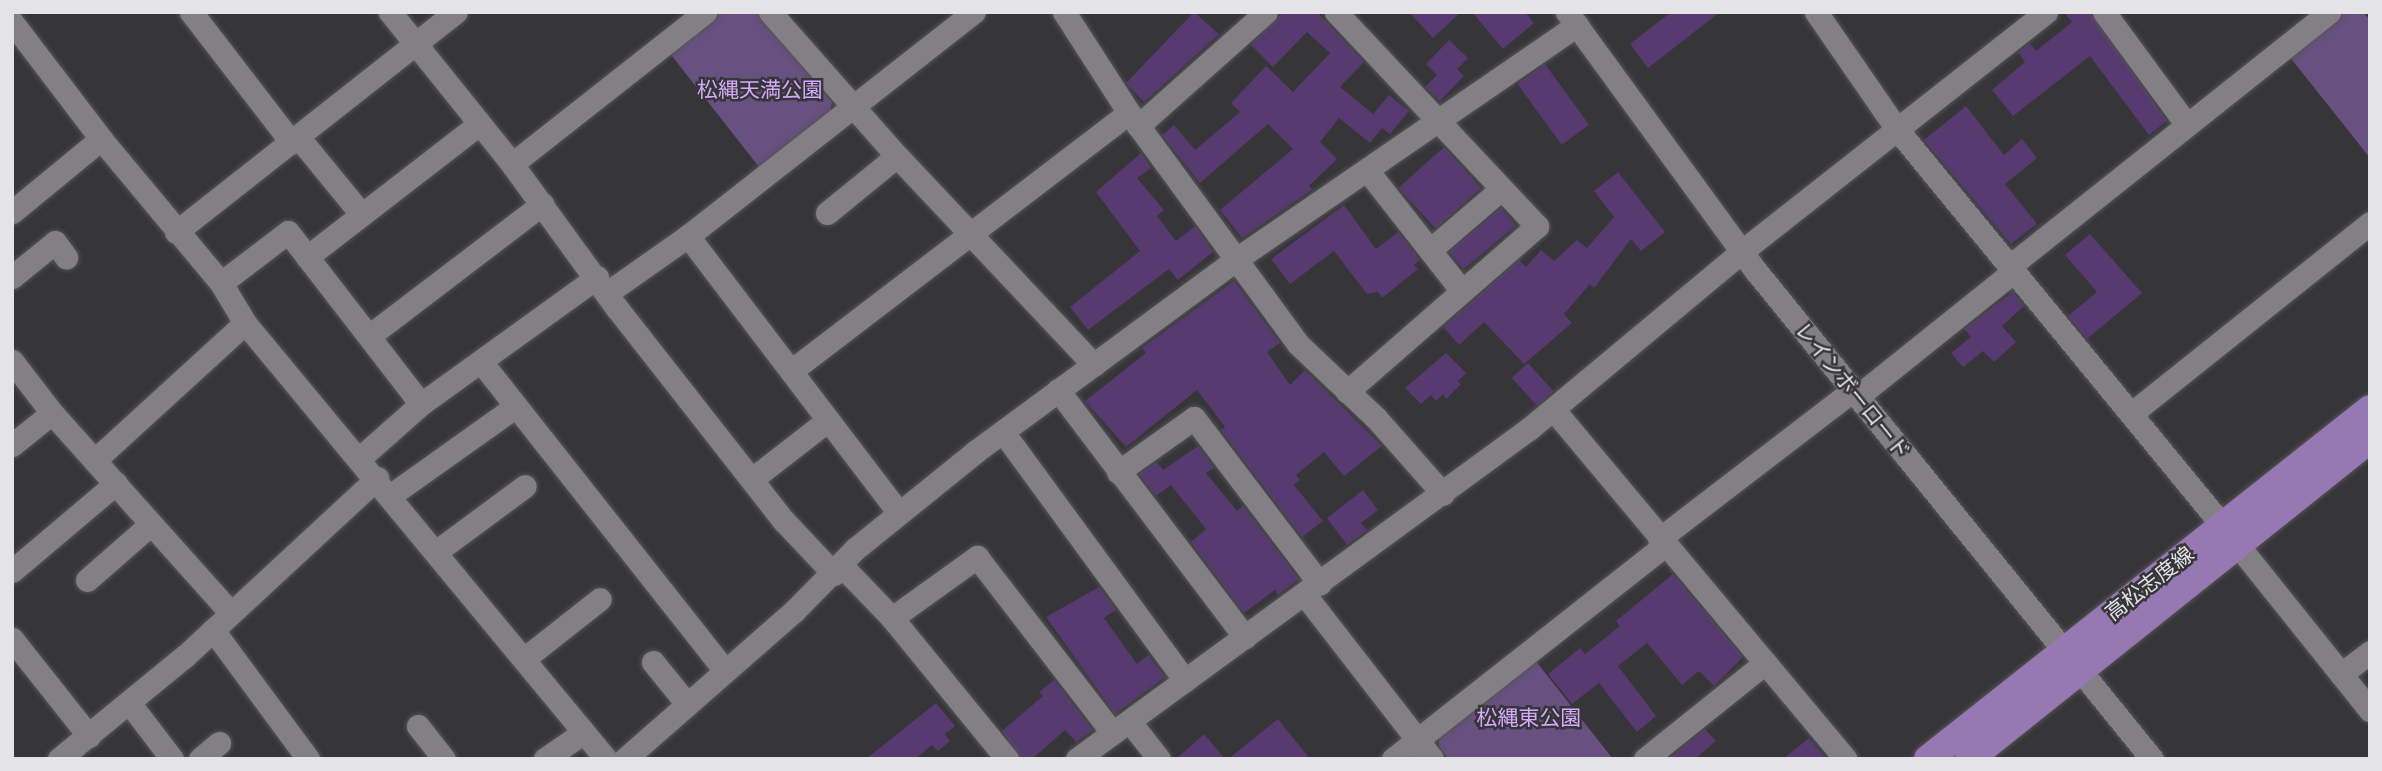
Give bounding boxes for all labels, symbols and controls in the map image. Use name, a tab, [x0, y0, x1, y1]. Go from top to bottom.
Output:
park label: 松縄天満公園	[697, 76, 823, 102]
street label: レインボーロード	[1790, 317, 1916, 463]
street label: 高松志度線	[2100, 541, 2198, 625]
park label: 松縄東公園	[1477, 704, 1581, 730]

